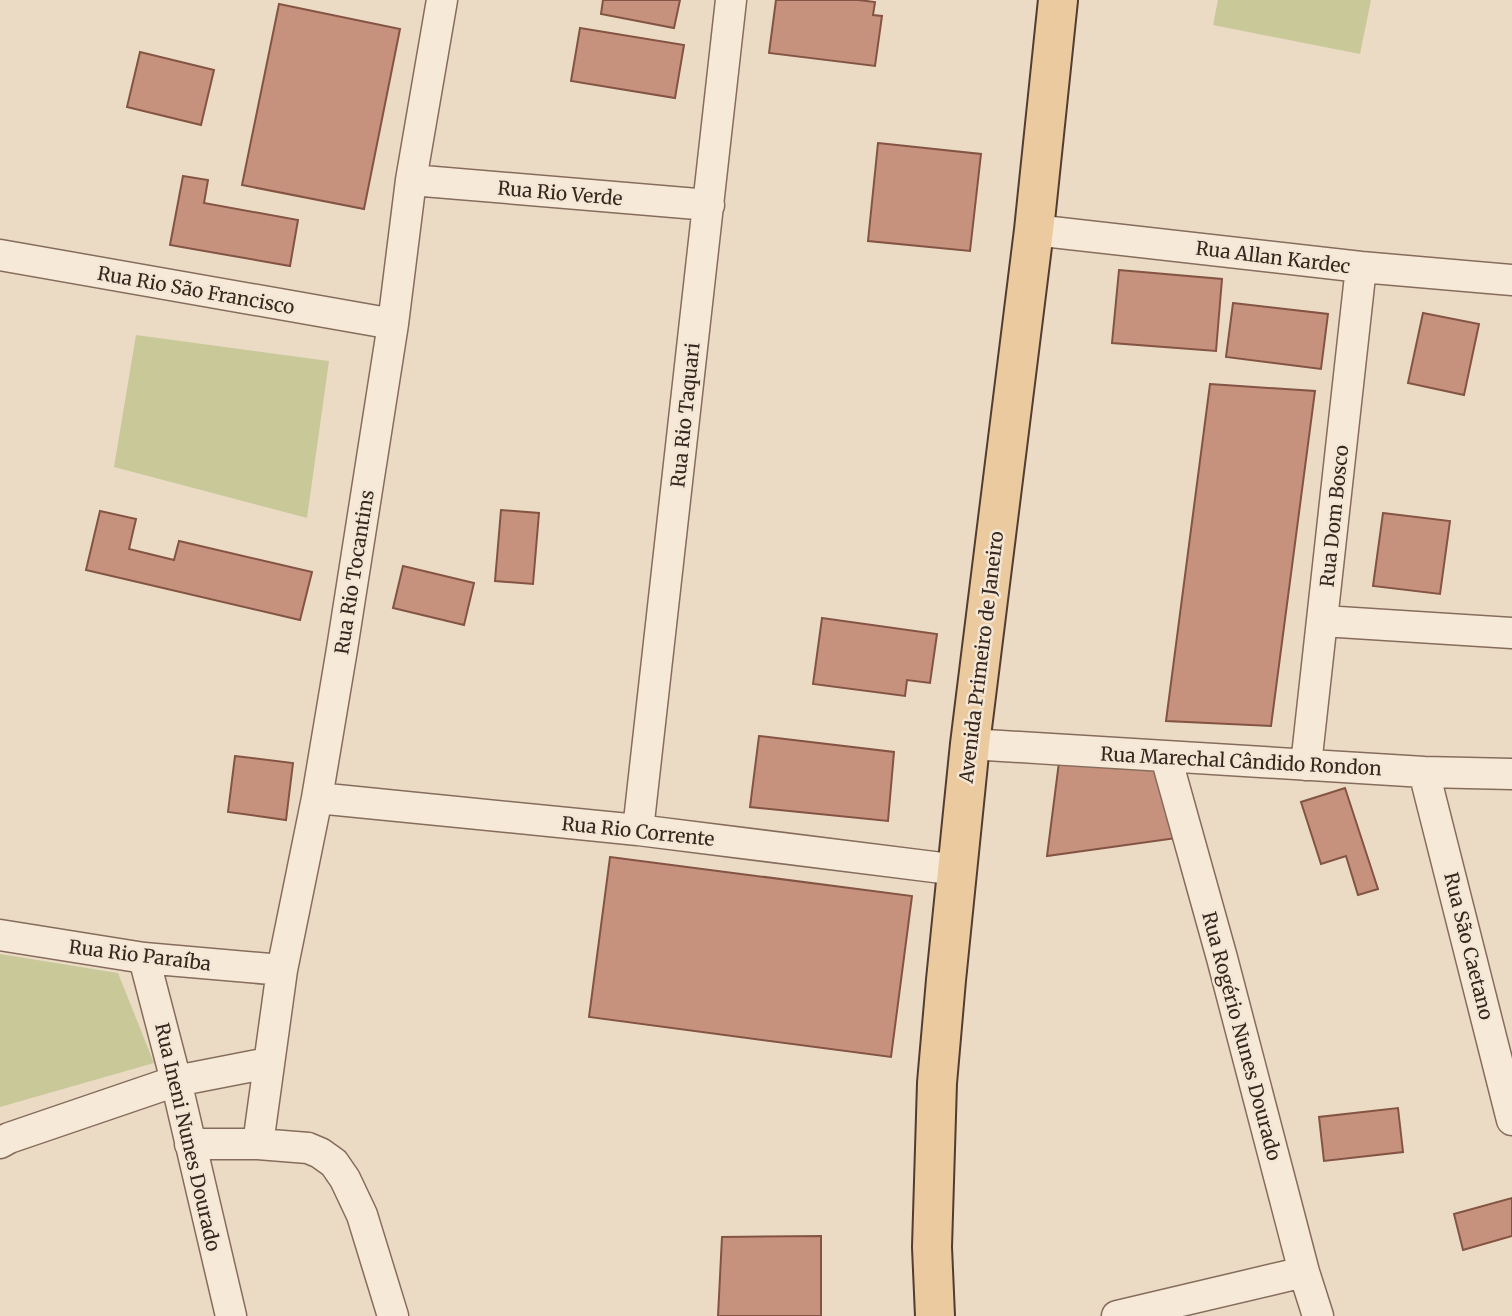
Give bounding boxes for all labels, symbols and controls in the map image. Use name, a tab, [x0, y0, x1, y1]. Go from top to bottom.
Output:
street label: Rua Rio Verde	[496, 176, 624, 210]
street label: Rua Allan Kardec	[1194, 236, 1352, 278]
street label: Rua Rio São Francisco	[96, 261, 296, 319]
street label: Rua Rio Taquari	[665, 341, 705, 489]
street label: Rua Dom Bosco	[1315, 444, 1353, 588]
street label: Rua Rio Tocantins	[329, 488, 379, 656]
street label: Avenida Primeiro de Janeiro	[954, 530, 1008, 785]
street label: Rua Marechal Cândido Rondon	[1100, 742, 1383, 780]
street label: Rua Rio Corrente	[560, 811, 716, 851]
street label: Rua São Caetano	[1439, 870, 1499, 1022]
street label: Rua Rogério Nunes Dourado	[1197, 909, 1287, 1163]
street label: Rua Rio Paraíba	[67, 934, 213, 976]
street label: Rua Ineni Nunes Dourado	[150, 1020, 226, 1254]

